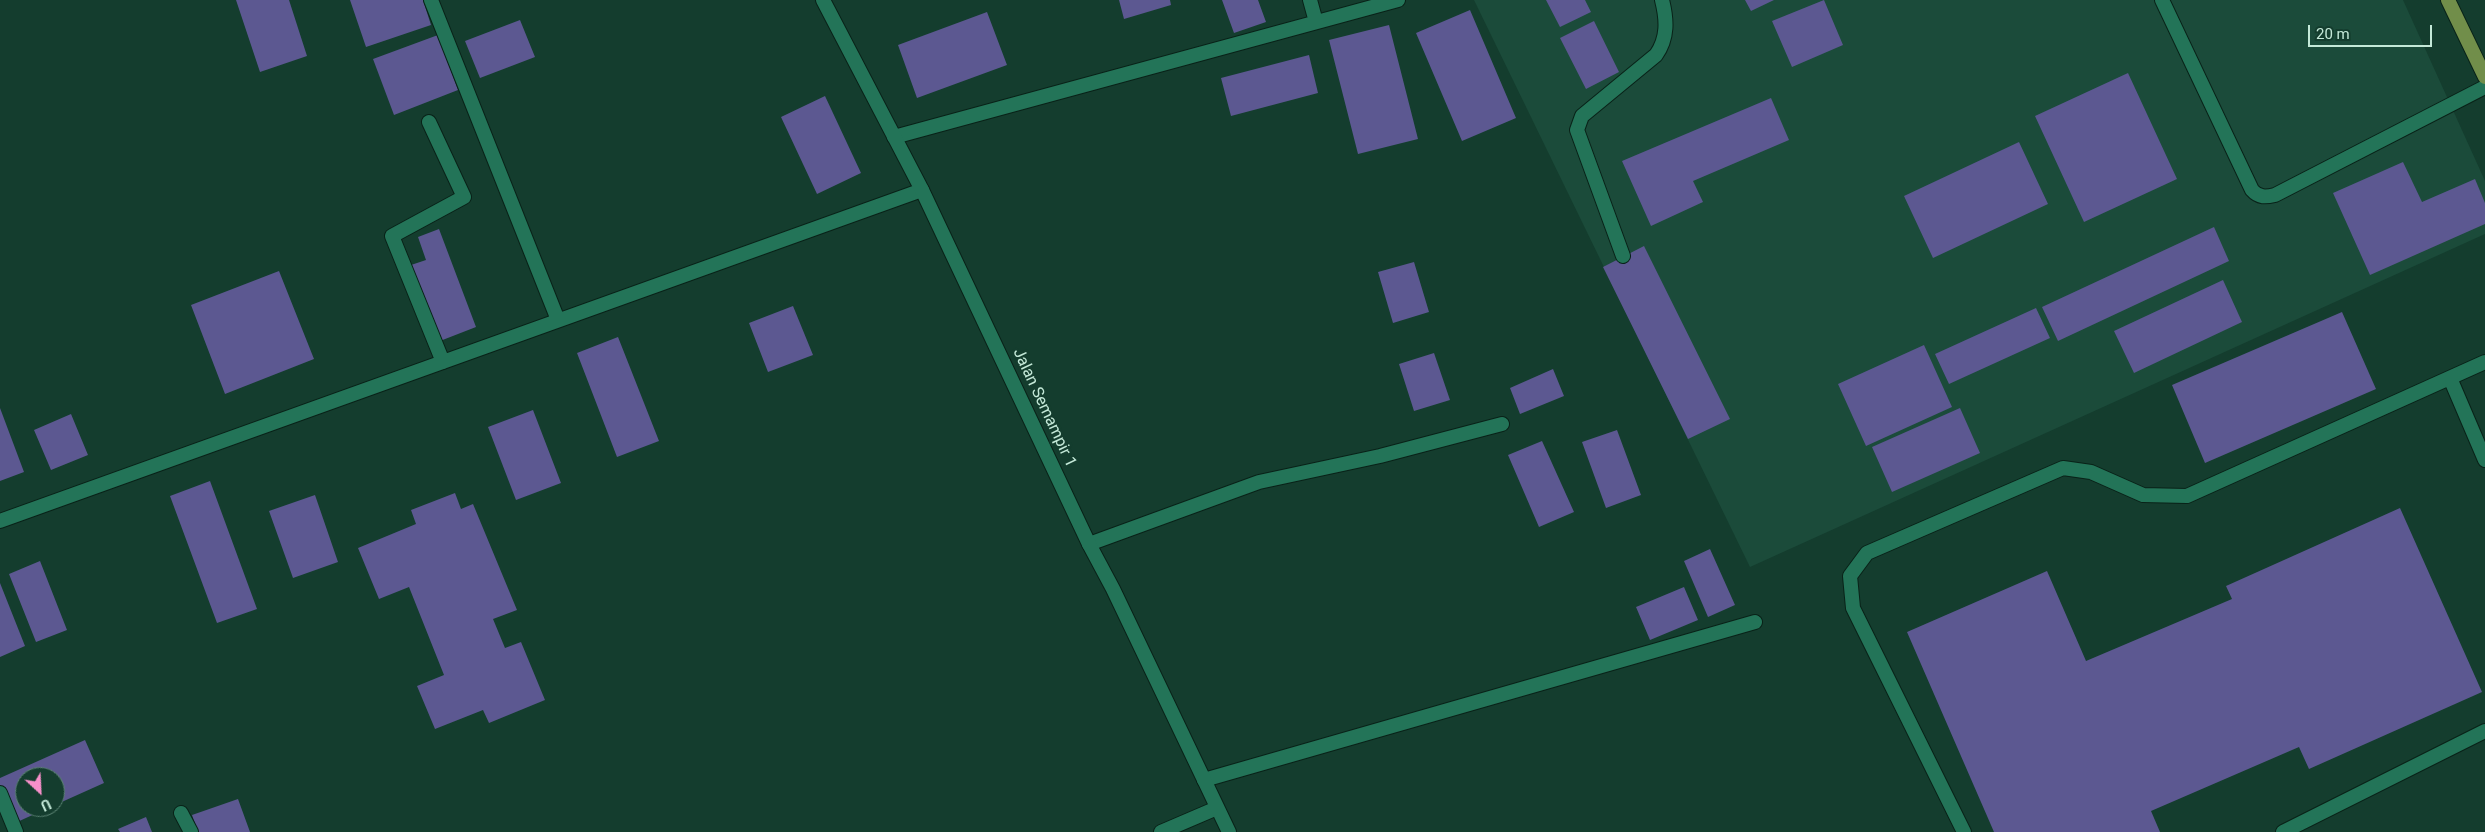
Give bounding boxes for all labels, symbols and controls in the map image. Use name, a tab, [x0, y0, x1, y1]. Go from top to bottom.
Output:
scale bar	[2310, 15, 2434, 47]
text: 20 m	[2316, 25, 2350, 43]
street label: Jalan Semampir 1	[1008, 346, 1080, 470]
north arrow	[15, 767, 65, 817]
text: U	[38, 795, 53, 814]

